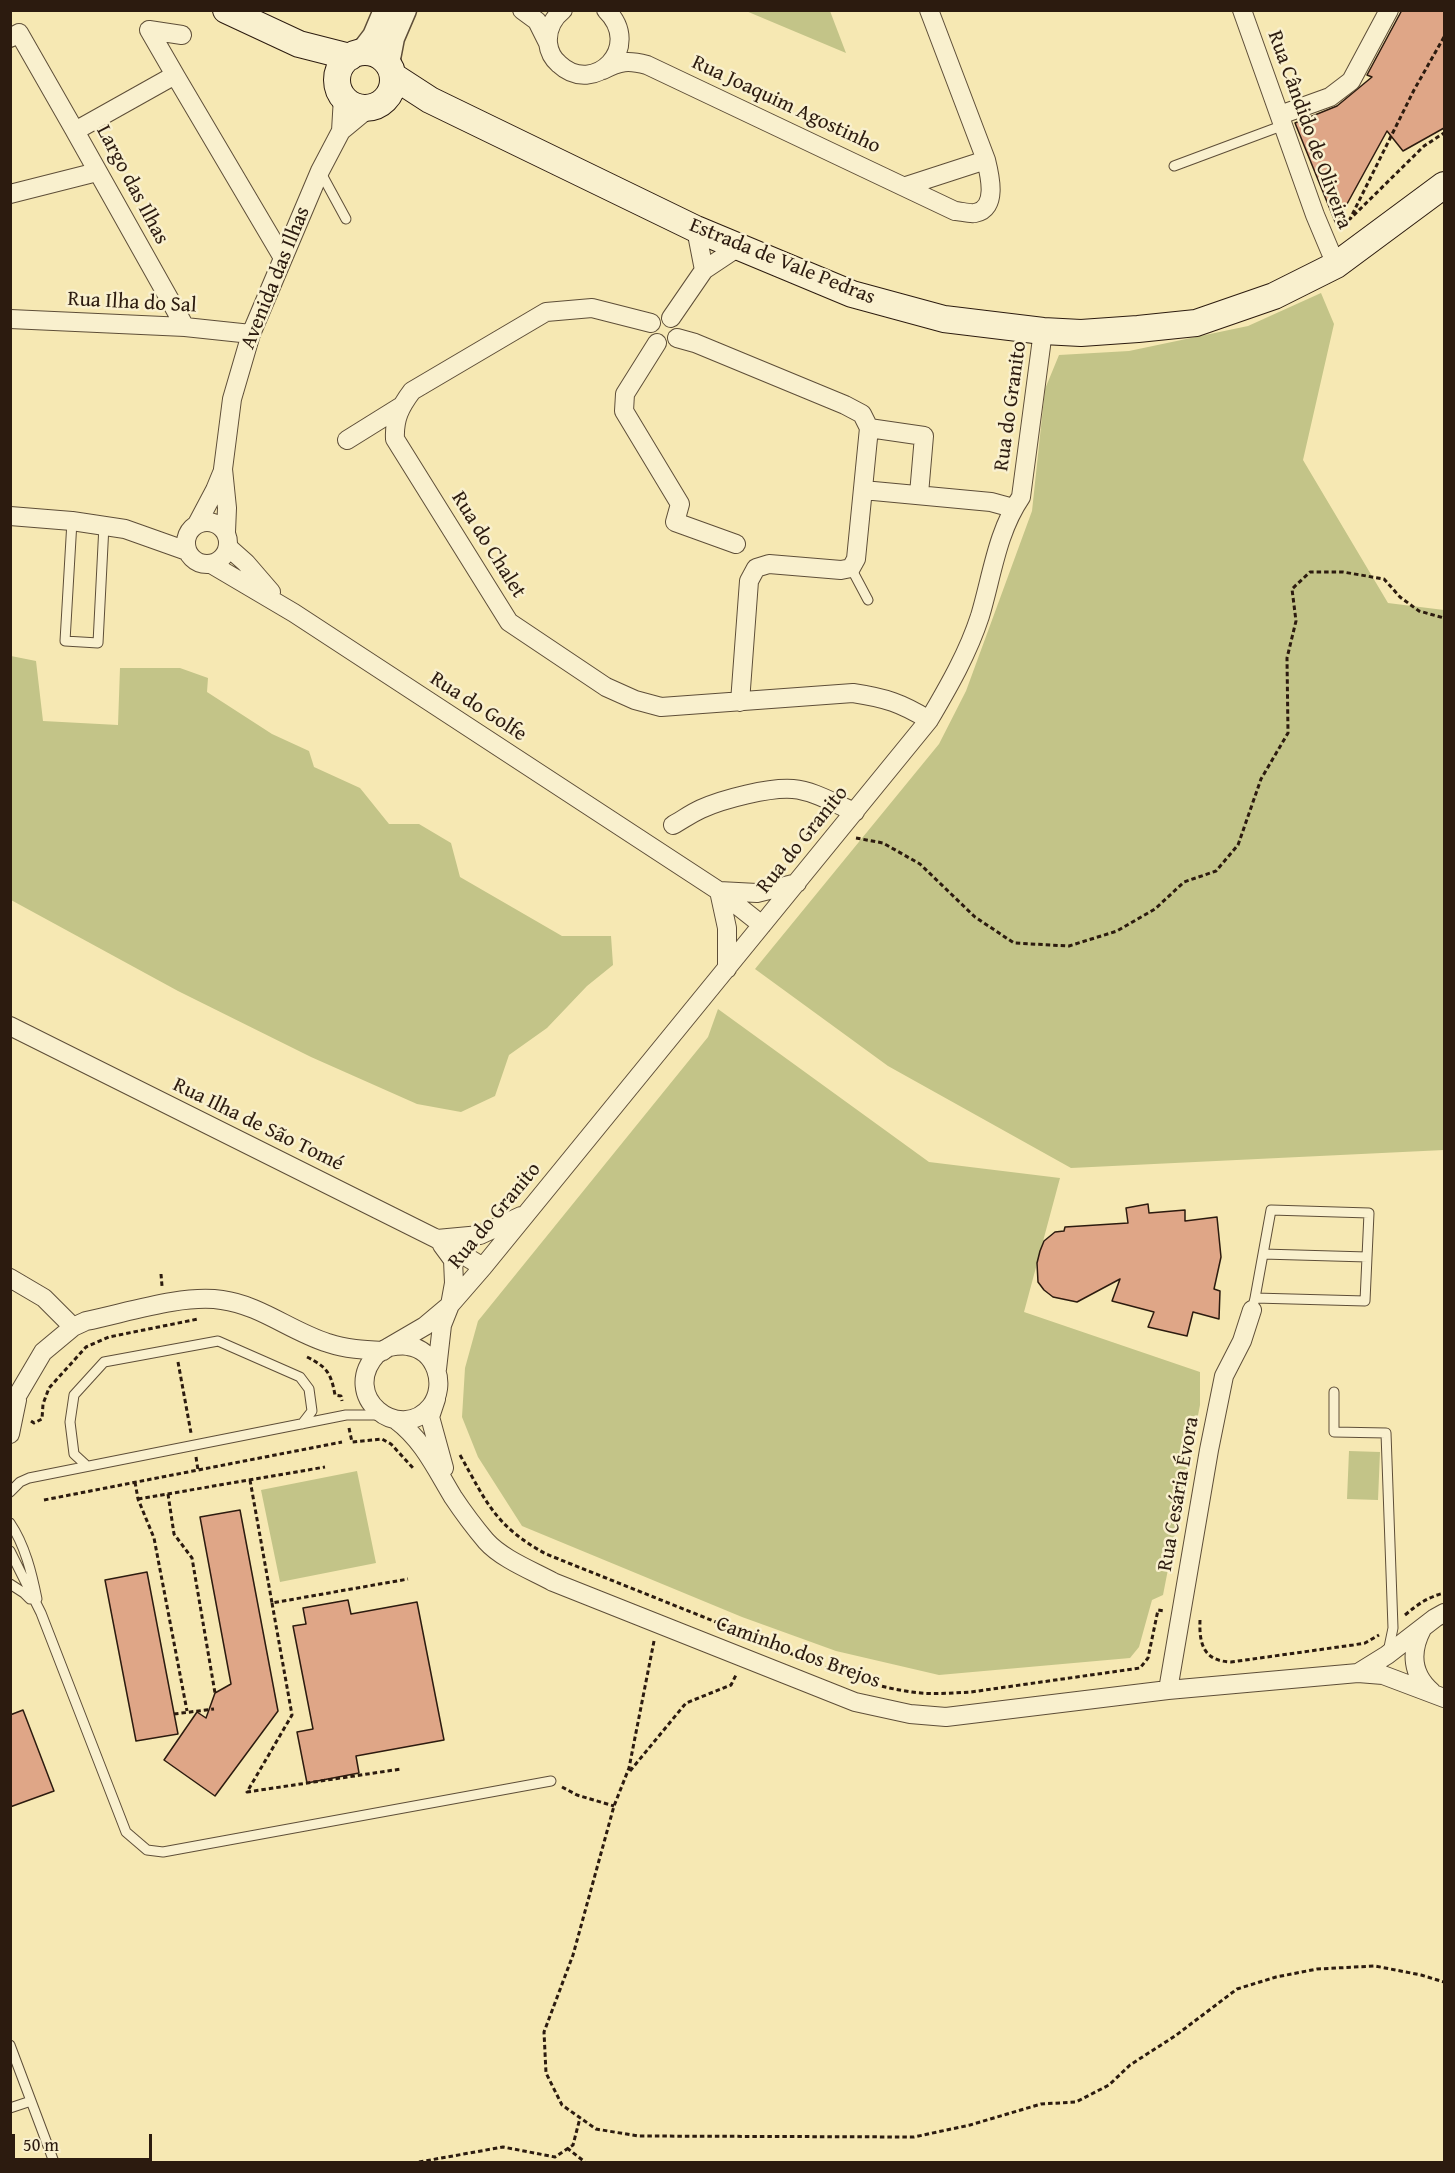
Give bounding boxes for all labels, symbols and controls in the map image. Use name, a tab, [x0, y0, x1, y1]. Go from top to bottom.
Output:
street label: Rua Cândido de Oliveira	[1261, 27, 1357, 233]
street label: Rua Joaquim Agostinho	[688, 50, 884, 160]
street label: Largo das Ilhas	[90, 121, 174, 249]
street label: Avenida das Ilhas	[236, 203, 316, 353]
street label: Estrada de Vale Pedras	[685, 213, 879, 311]
street label: Rua Ilha do Sal	[67, 287, 197, 319]
street label: Rua do Granito	[989, 339, 1033, 473]
street label: Rua do Chalet	[445, 487, 531, 603]
street label: Rua do Golfe	[425, 666, 531, 748]
street label: Rua do Granito	[752, 781, 854, 899]
street label: Rua Ilha de São Tomé	[169, 1073, 347, 1177]
street label: Rua do Granito	[443, 1158, 547, 1274]
street label: Rua Cesária Évora	[1153, 1415, 1205, 1573]
street label: Caminho dos Brejos	[712, 1612, 884, 1694]
scale bar	[15, 2122, 154, 2160]
text: 50 m	[23, 2131, 59, 2158]

